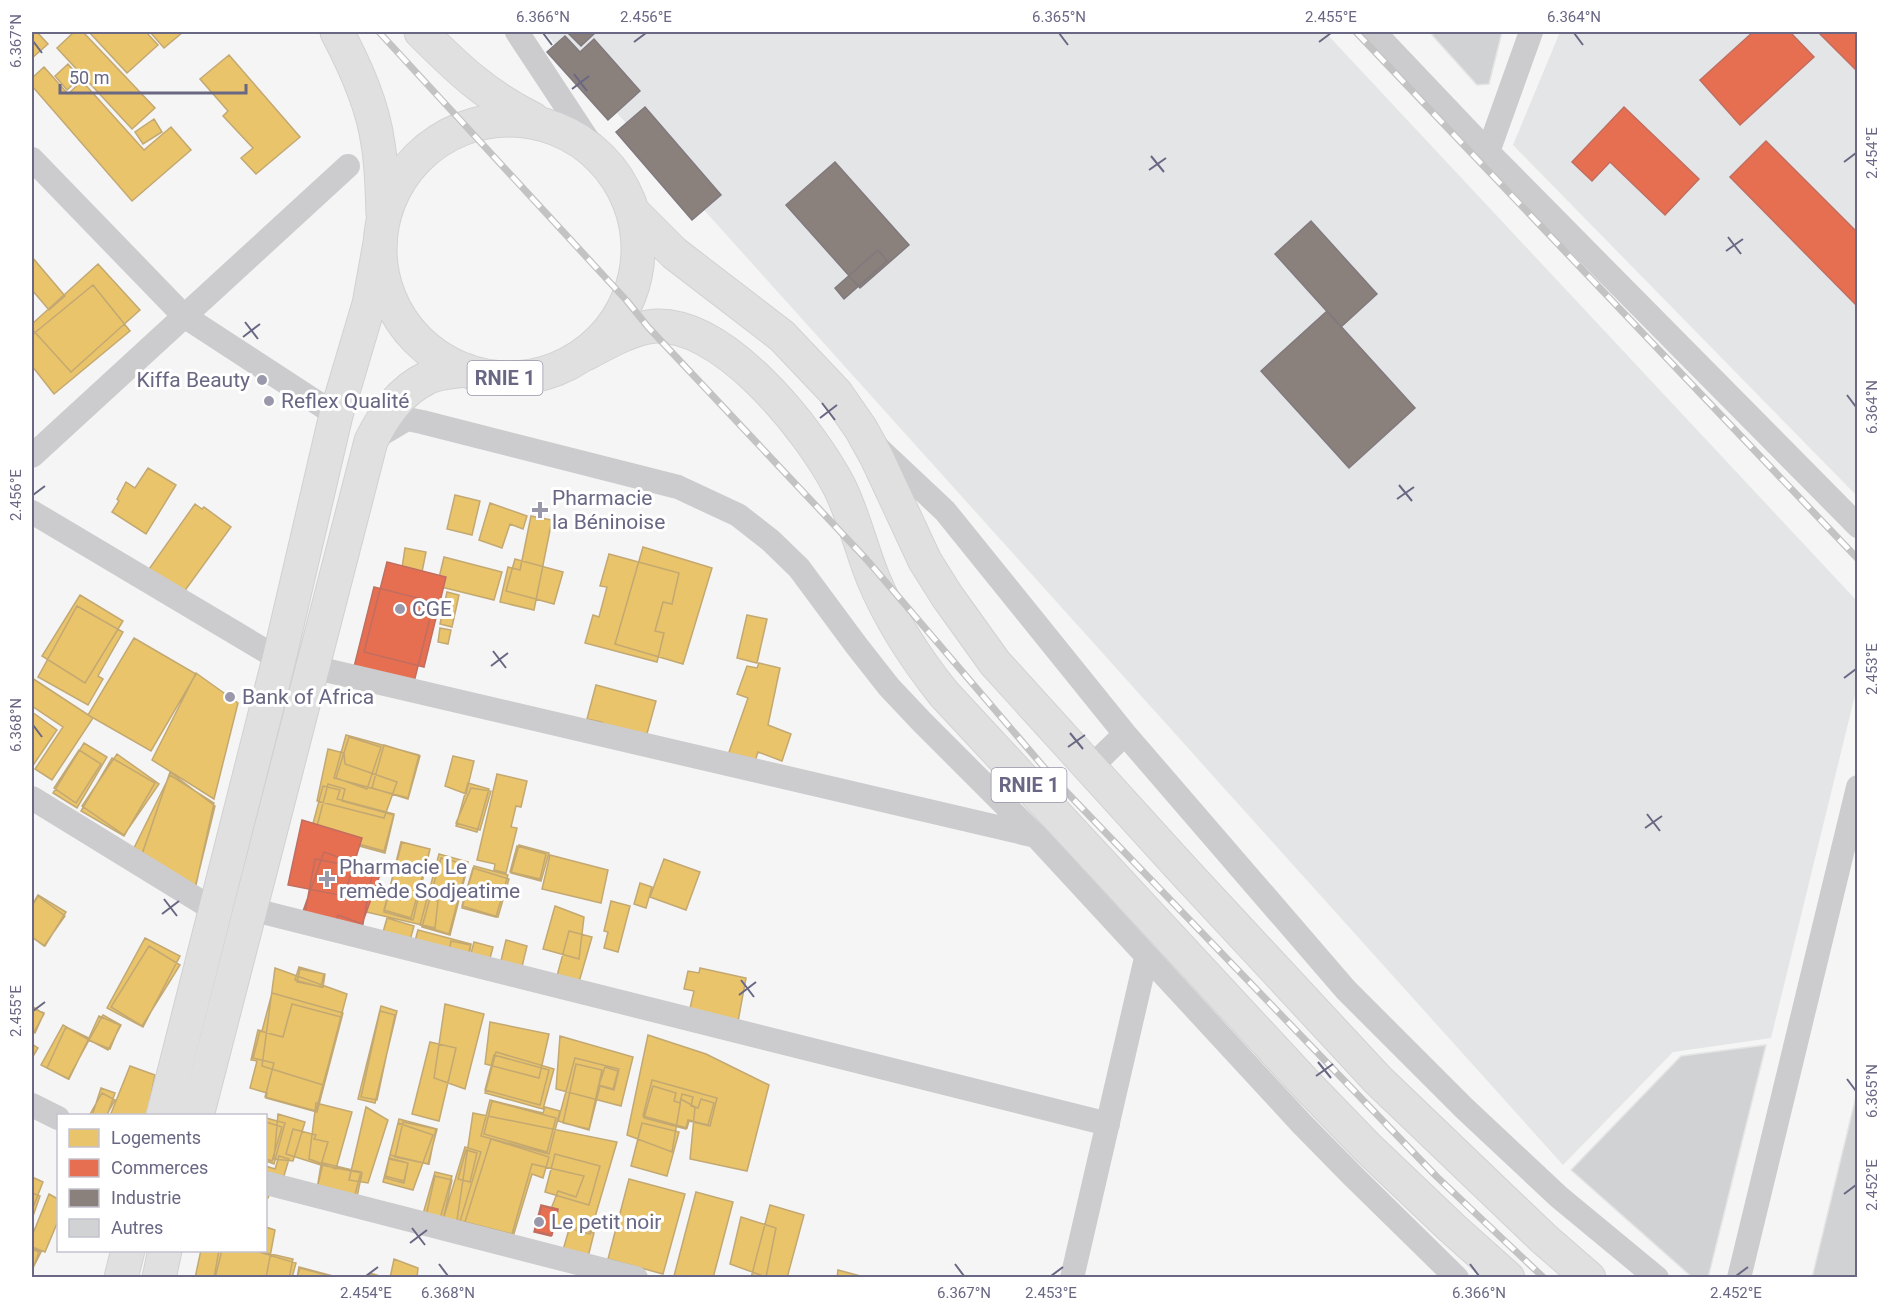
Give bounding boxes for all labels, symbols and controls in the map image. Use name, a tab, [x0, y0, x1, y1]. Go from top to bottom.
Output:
text: 6.366°N	[516, 8, 570, 26]
text: 2.456°E	[620, 8, 672, 26]
text: 6.365°N	[1032, 8, 1086, 26]
text: 2.455°E	[1305, 8, 1357, 26]
text: 6.364°N	[1547, 8, 1601, 26]
text: 6.367°N	[7, 14, 25, 68]
scale bar	[60, 57, 246, 95]
text: 50 m	[69, 67, 109, 88]
text: 2.454°E	[1863, 127, 1881, 179]
road number: RNIE 1	[468, 361, 542, 395]
place label: Kiffa Beauty	[136, 368, 250, 392]
marker: Kiffa Beauty	[255, 373, 269, 387]
text: 6.364°N	[1863, 380, 1881, 434]
place label: Reflex Qualité	[281, 389, 409, 413]
marker: Reflex Qualité	[262, 394, 276, 408]
text: 2.456°E	[7, 469, 25, 521]
place label: Pharmacie la Béninoise	[552, 486, 665, 534]
marker: Pharmacie la Béninoise	[533, 503, 547, 517]
place label: CGE	[412, 597, 452, 621]
marker: CGE	[393, 602, 407, 616]
text: 2.453°E	[1863, 643, 1881, 695]
place label: Bank of Africa	[242, 685, 374, 709]
marker: Bank of Africa	[223, 690, 237, 704]
text: 6.368°N	[7, 698, 25, 752]
road number: RNIE 1	[992, 768, 1066, 802]
place label: Pharmacie Le remède Sodjeatime	[339, 855, 520, 903]
marker: Pharmacie Le remède Sodjeatime	[320, 872, 334, 886]
text: 2.455°E	[7, 985, 25, 1037]
text: 6.365°N	[1863, 1064, 1881, 1118]
legend	[57, 1114, 267, 1252]
text: Logements	[111, 1127, 201, 1148]
text: Commerces	[111, 1157, 208, 1178]
text: 2.452°E	[1863, 1159, 1881, 1211]
text: Industrie	[111, 1187, 181, 1208]
place label: Le petit noir	[551, 1210, 661, 1234]
marker: Le petit noir	[532, 1215, 546, 1229]
text: Autres	[111, 1217, 163, 1238]
text: 2.454°E	[340, 1284, 392, 1302]
text: 6.368°N	[421, 1284, 475, 1302]
text: 6.367°N	[937, 1284, 991, 1302]
text: 2.453°E	[1025, 1284, 1077, 1302]
text: 6.366°N	[1452, 1284, 1506, 1302]
text: 2.452°E	[1710, 1284, 1762, 1302]

